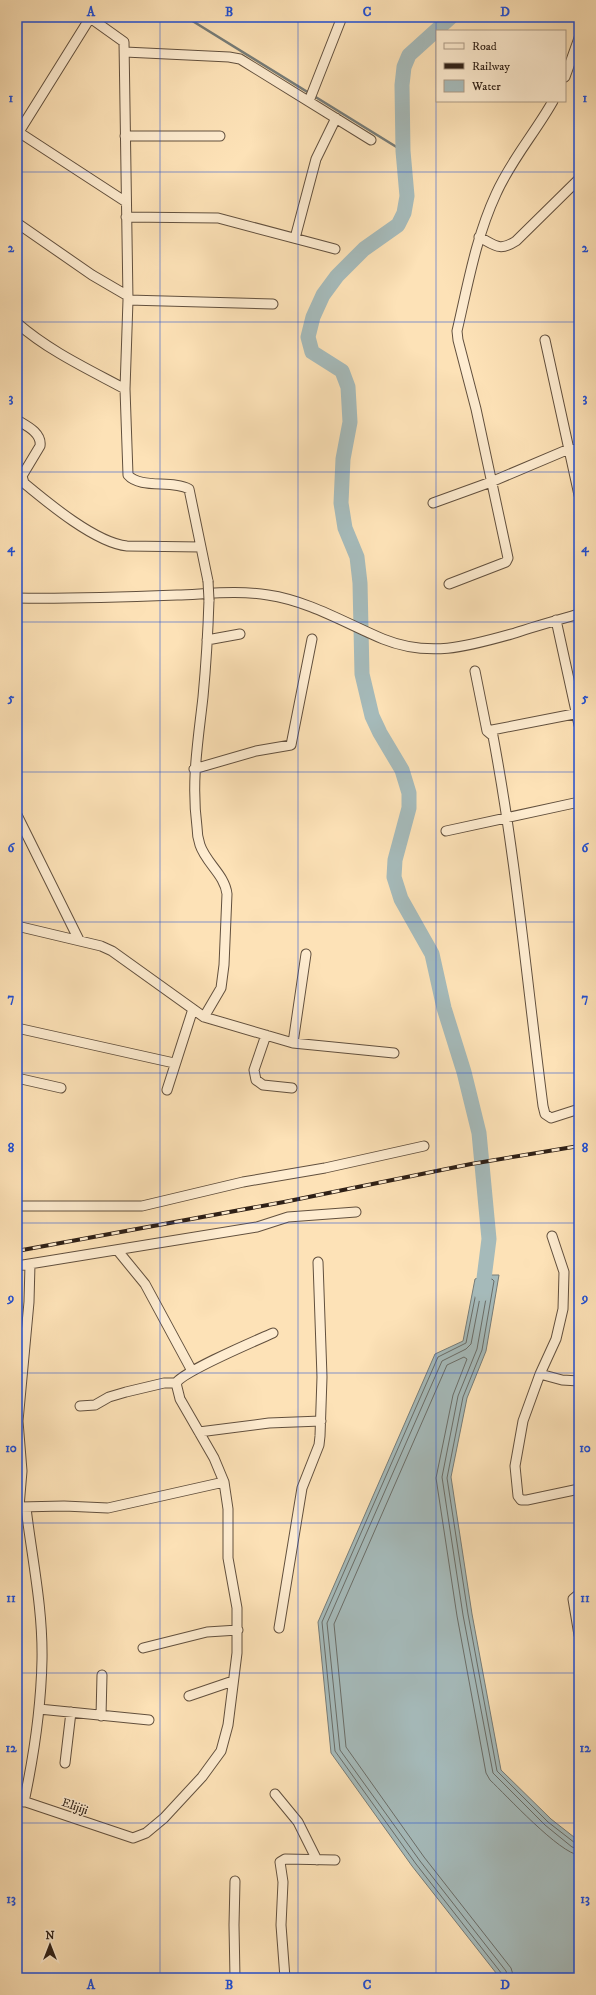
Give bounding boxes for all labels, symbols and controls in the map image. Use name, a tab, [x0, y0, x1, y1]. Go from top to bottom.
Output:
text: A	[86, 4, 96, 20]
text: B	[225, 4, 233, 20]
text: C	[363, 4, 372, 20]
text: D	[500, 4, 510, 20]
legend	[436, 30, 566, 102]
text: Road	[472, 39, 497, 54]
text: Railway	[472, 59, 510, 74]
text: Water	[471, 79, 501, 94]
text: 1	[9, 90, 14, 106]
text: 1	[583, 90, 588, 106]
text: 2	[8, 240, 15, 256]
text: 2	[582, 240, 589, 256]
text: 3	[9, 390, 14, 406]
text: 3	[583, 390, 588, 406]
text: 4	[6, 540, 15, 557]
text: 4	[580, 540, 589, 557]
text: 5	[7, 690, 15, 706]
text: 5	[581, 690, 589, 706]
text: 6	[8, 840, 16, 856]
text: 6	[582, 840, 590, 856]
text: 7	[8, 990, 15, 1006]
text: 7	[582, 990, 589, 1006]
text: 8	[8, 1140, 15, 1156]
text: 8	[582, 1140, 589, 1156]
text: 9	[7, 1290, 14, 1306]
text: 9	[581, 1290, 588, 1306]
text: 10	[5, 1440, 17, 1456]
text: 10	[579, 1440, 591, 1456]
text: 11	[6, 1590, 16, 1606]
text: 11	[580, 1590, 590, 1606]
text: 12	[5, 1740, 17, 1756]
text: 12	[579, 1740, 591, 1756]
street label: Elijiji	[60, 1795, 90, 1818]
text: 13	[6, 1891, 16, 1907]
text: 13	[580, 1891, 590, 1907]
north arrow	[30, 1925, 70, 1965]
text: N	[45, 1929, 55, 1943]
text: A	[86, 1977, 96, 1993]
text: B	[225, 1977, 233, 1993]
text: C	[363, 1977, 372, 1993]
text: D	[500, 1977, 510, 1993]

